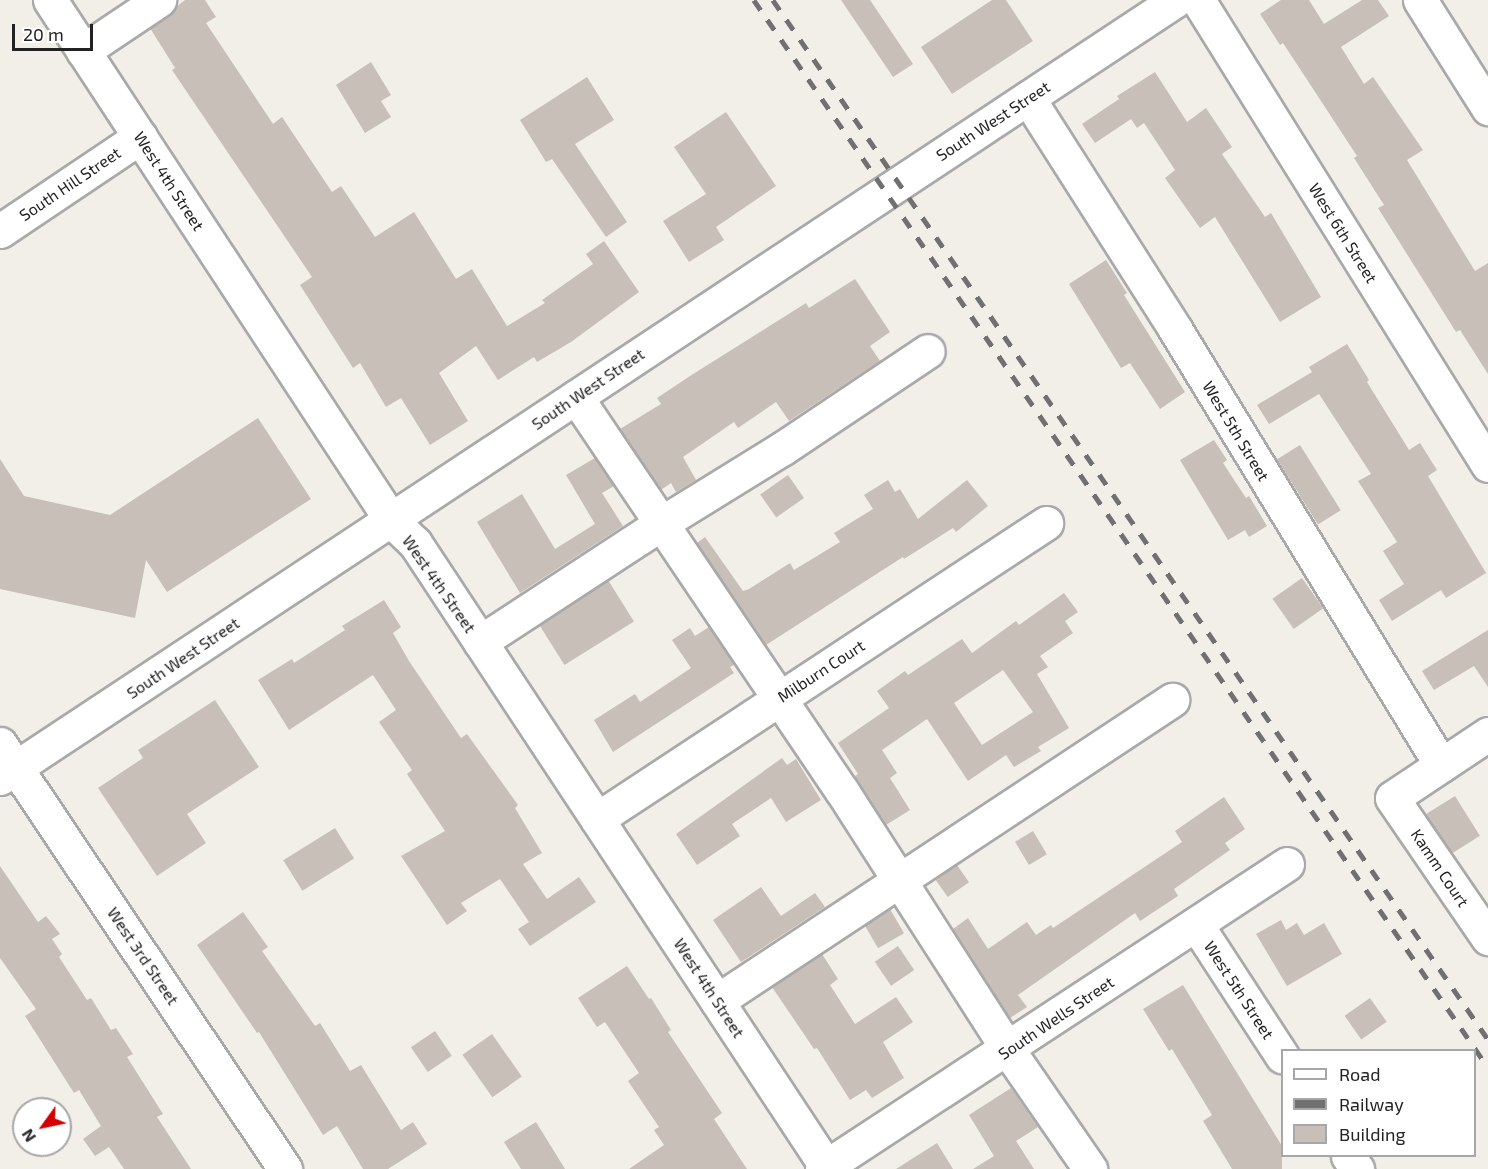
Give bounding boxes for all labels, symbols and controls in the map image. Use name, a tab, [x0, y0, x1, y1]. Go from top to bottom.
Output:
scale bar	[15, 12, 96, 50]
text: 20 m	[23, 23, 64, 45]
street label: South West Street	[932, 77, 1054, 165]
street label: West 4th Street	[130, 128, 208, 234]
street label: South Hill Street	[16, 143, 124, 225]
street label: West 6th Street	[1305, 180, 1381, 286]
street label: South West Street	[528, 344, 648, 434]
street label: West 5th Street	[1199, 378, 1273, 484]
street label: West 4th Street	[398, 532, 480, 636]
street label: South West Street	[123, 613, 243, 703]
street label: Milburn Court	[774, 636, 868, 706]
street label: Kamm Court	[1407, 825, 1473, 911]
street label: West 3rd Street	[103, 904, 183, 1008]
street label: West 4th Street	[670, 935, 748, 1041]
street label: West 5th Street	[1200, 937, 1278, 1043]
street label: South Wells Street	[995, 972, 1117, 1064]
legend	[1281, 1049, 1476, 1157]
text: Road	[1339, 1063, 1380, 1085]
text: Railway	[1339, 1093, 1404, 1115]
north arrow	[12, 1097, 72, 1157]
text: Building	[1339, 1123, 1406, 1145]
text: N	[17, 1126, 39, 1146]

